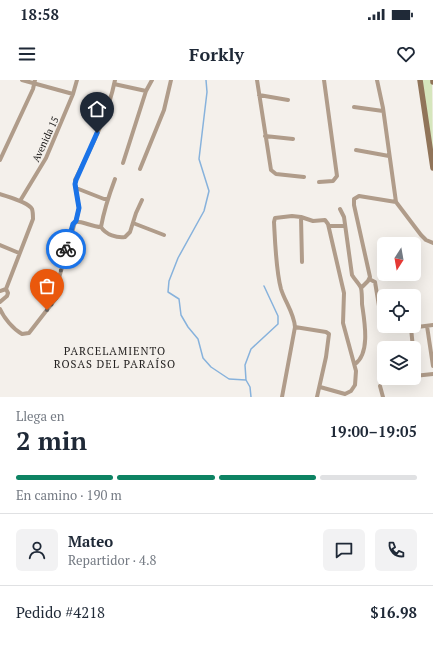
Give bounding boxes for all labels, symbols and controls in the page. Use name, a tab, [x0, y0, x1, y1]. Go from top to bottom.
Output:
text: 18:58	[20, 4, 59, 24]
text: Forkly	[189, 42, 244, 66]
icon: menu	[16, 43, 38, 65]
icon: heart	[395, 43, 417, 65]
pin	[80, 92, 114, 133]
icon: home	[86, 98, 108, 120]
street label: Avenida 15	[29, 114, 62, 164]
courier	[46, 229, 86, 269]
north arrow	[377, 237, 421, 281]
map controls	[377, 237, 421, 385]
icon: bike	[55, 238, 77, 260]
pin	[30, 269, 64, 310]
icon: bag	[36, 275, 58, 297]
button: locate	[377, 289, 421, 333]
button: layers	[377, 341, 421, 385]
district label: PARCELAMIENTO ROSAS DEL PARAÍSO	[54, 344, 176, 371]
text: Llega en	[16, 407, 64, 425]
text: 19:00–19:05	[330, 421, 417, 441]
text: 2 min	[16, 423, 87, 457]
text: En camino · 190 m	[16, 486, 122, 504]
button: person	[16, 529, 58, 571]
button: chat	[323, 529, 365, 571]
button: phone	[375, 529, 417, 571]
text: Mateo	[68, 531, 113, 551]
text: Repartidor · 4.8	[68, 551, 157, 569]
text: Pedido #4218	[16, 602, 105, 622]
text: $16.98	[370, 602, 417, 622]

